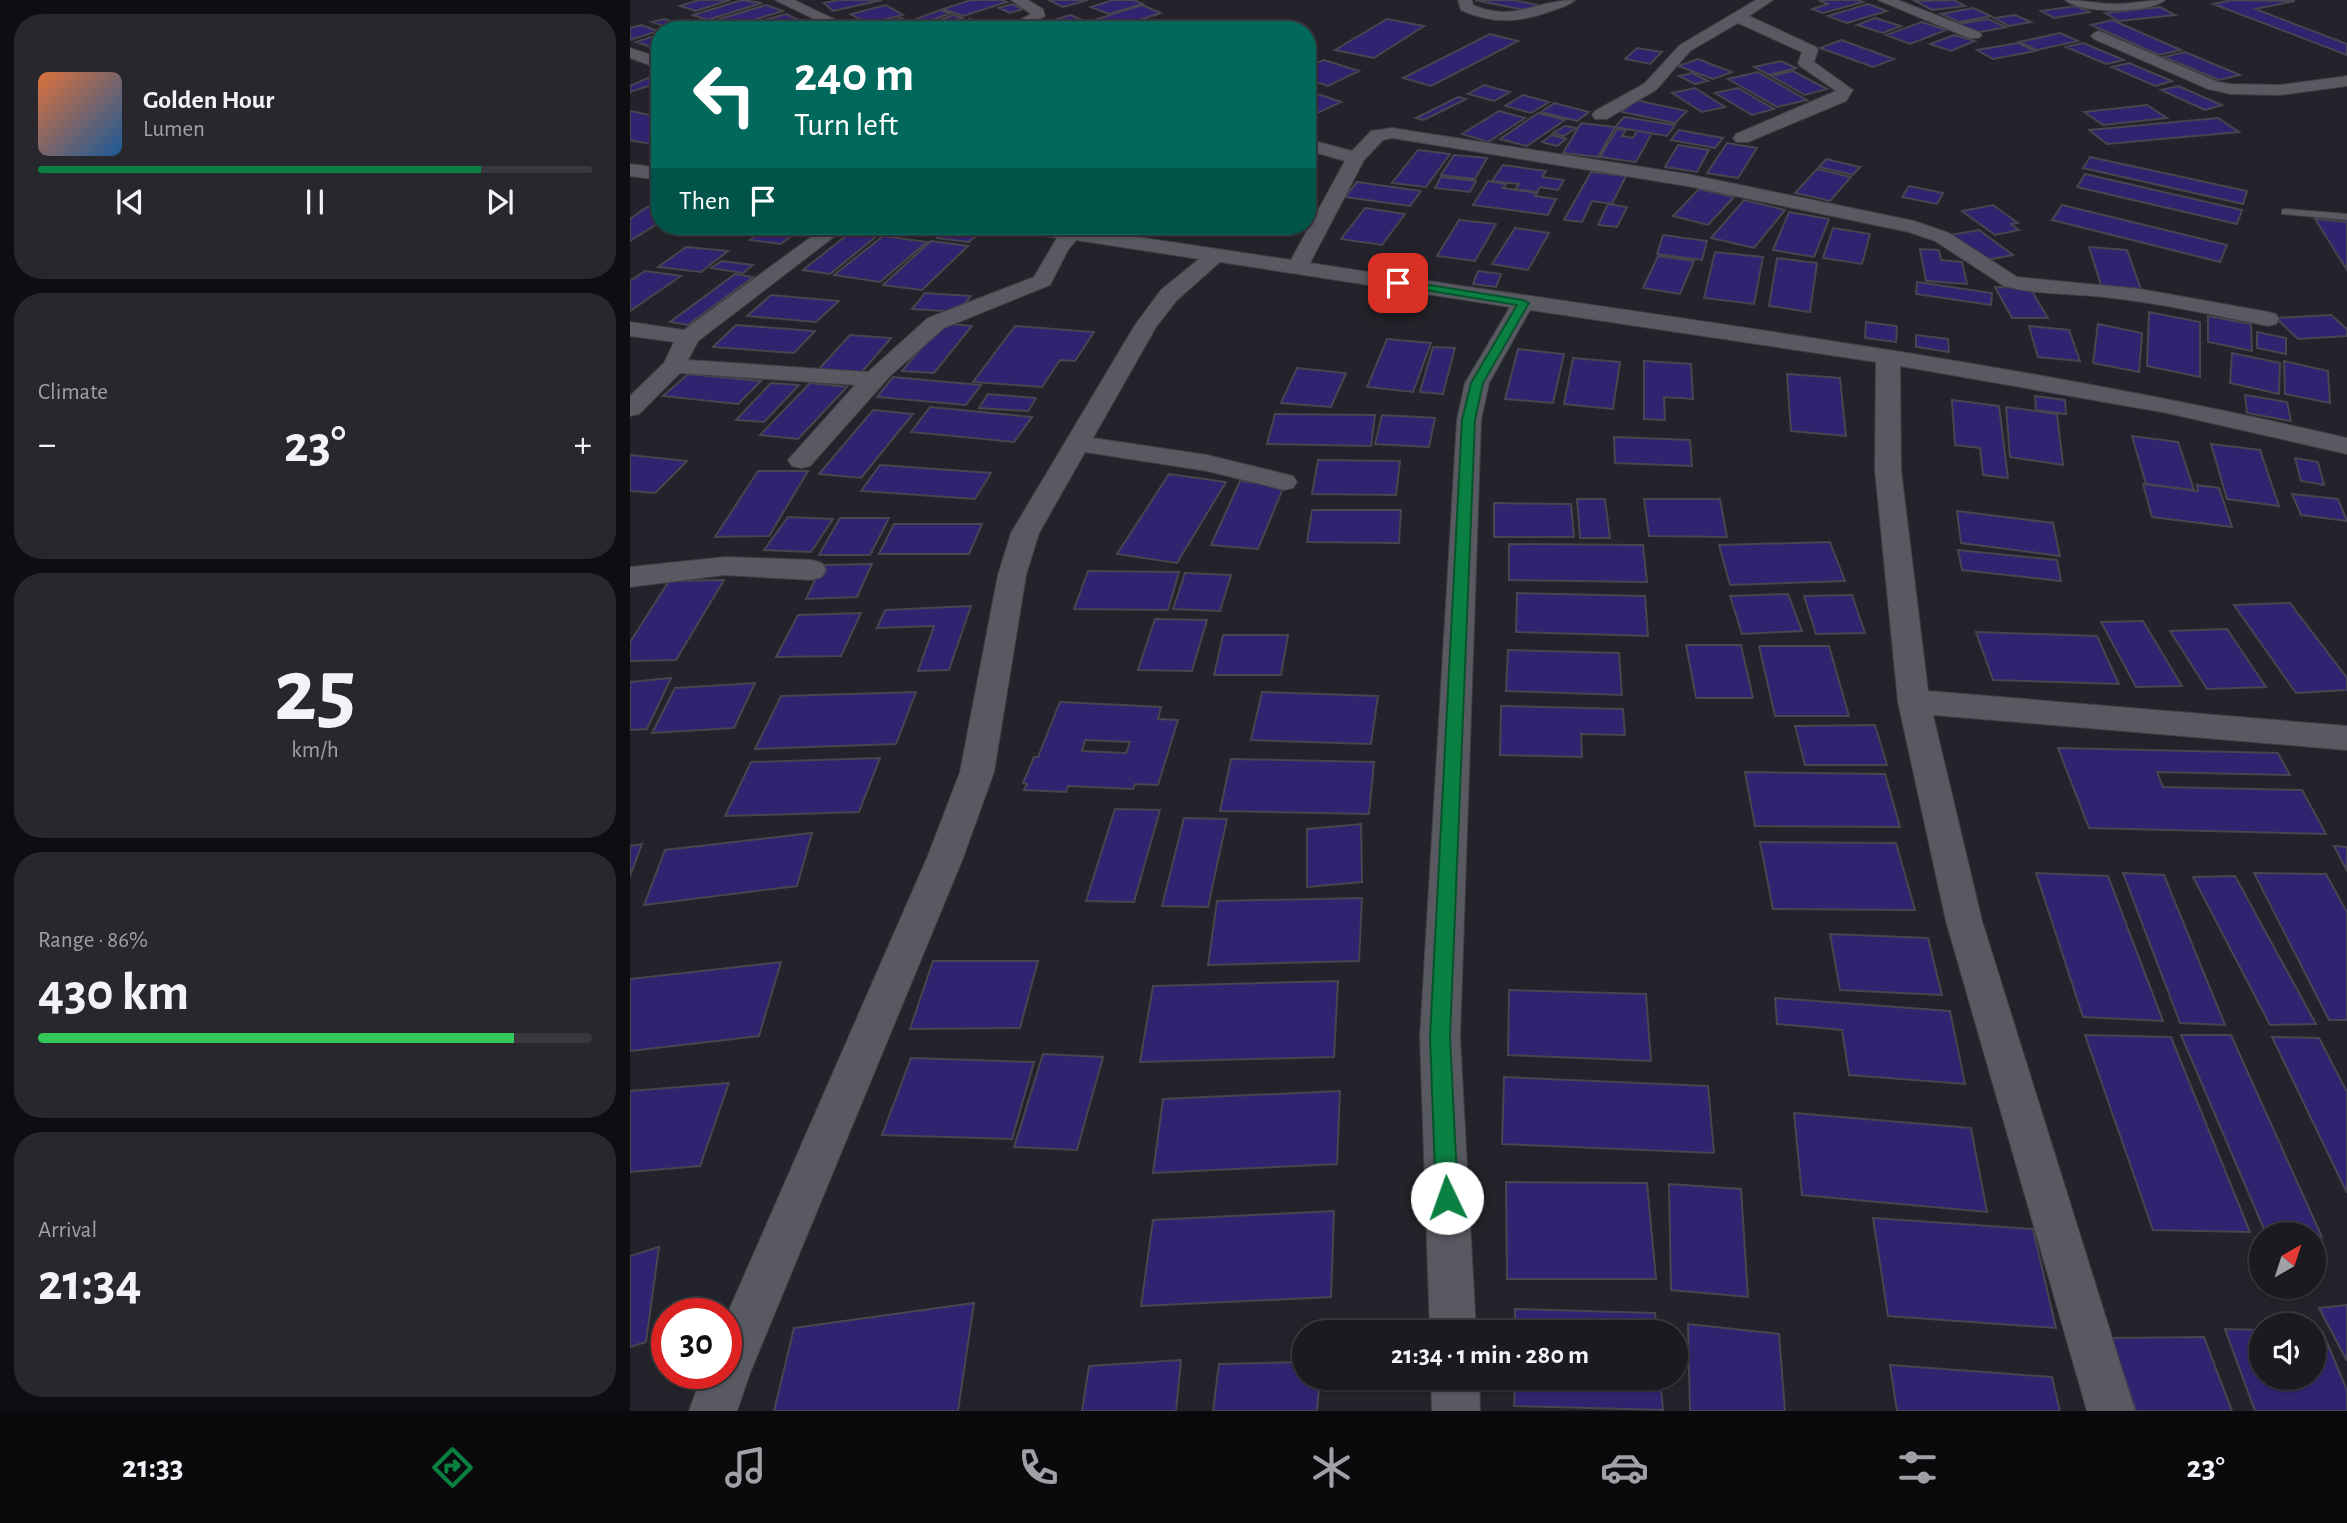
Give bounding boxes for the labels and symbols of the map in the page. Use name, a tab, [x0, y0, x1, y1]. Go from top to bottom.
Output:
pin	[1368, 253, 1428, 313]
position arrow	[1410, 1161, 1484, 1235]
north arrow	[2249, 1222, 2326, 1298]
speed limit sign: 30	[651, 1298, 742, 1389]

